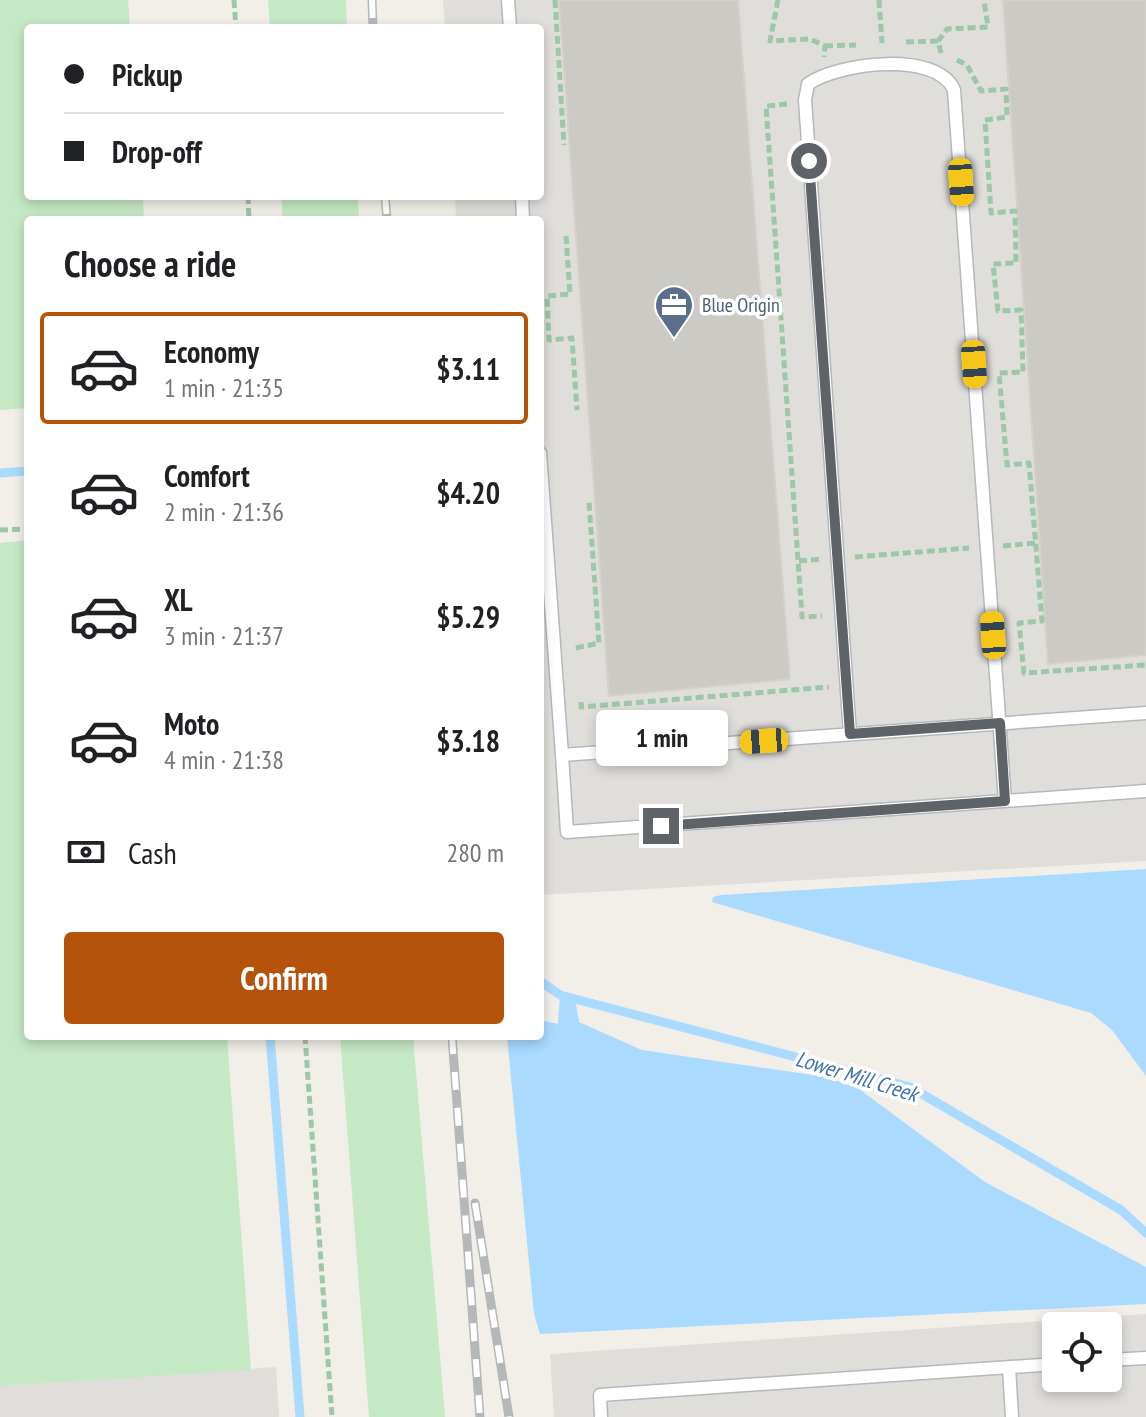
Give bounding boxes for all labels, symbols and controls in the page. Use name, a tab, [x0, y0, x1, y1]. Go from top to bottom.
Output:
text: Pickup	[112, 55, 183, 94]
text: Drop-off	[112, 132, 202, 171]
route start	[791, 143, 827, 179]
car	[947, 157, 975, 207]
text: Choose a ride	[64, 240, 236, 287]
office icon: Blue Origin	[653, 284, 695, 339]
place label: Blue Origin	[702, 292, 780, 318]
icon: car	[68, 332, 140, 404]
text: Economy	[164, 332, 259, 371]
car	[960, 339, 988, 389]
text: $3.11	[436, 349, 500, 388]
text: 1 min · 21:35	[164, 371, 284, 404]
icon: car	[68, 456, 140, 528]
text: Comfort	[164, 456, 250, 495]
text: $4.20	[436, 473, 500, 512]
text: 2 min · 21:36	[164, 495, 284, 528]
icon: car	[68, 580, 140, 652]
text: XL	[164, 580, 193, 619]
text: $5.29	[436, 597, 500, 636]
car	[979, 610, 1007, 660]
text: 3 min · 21:37	[164, 619, 284, 652]
icon: car	[68, 704, 140, 776]
text: Moto	[164, 704, 219, 743]
callout: 1 min	[595, 710, 727, 766]
text: $3.18	[436, 721, 500, 760]
text: 1 min	[636, 721, 688, 754]
car	[739, 727, 789, 755]
text: 4 min · 21:38	[164, 743, 284, 776]
route end	[643, 808, 679, 844]
icon: cash	[64, 830, 108, 874]
text: Cash	[128, 833, 177, 872]
text: 280 m	[446, 836, 504, 869]
button: Confirm	[64, 932, 504, 1024]
water label: Lower Mill Creek	[793, 1044, 924, 1109]
map controls	[1042, 1312, 1122, 1392]
button: locate	[1042, 1312, 1122, 1392]

